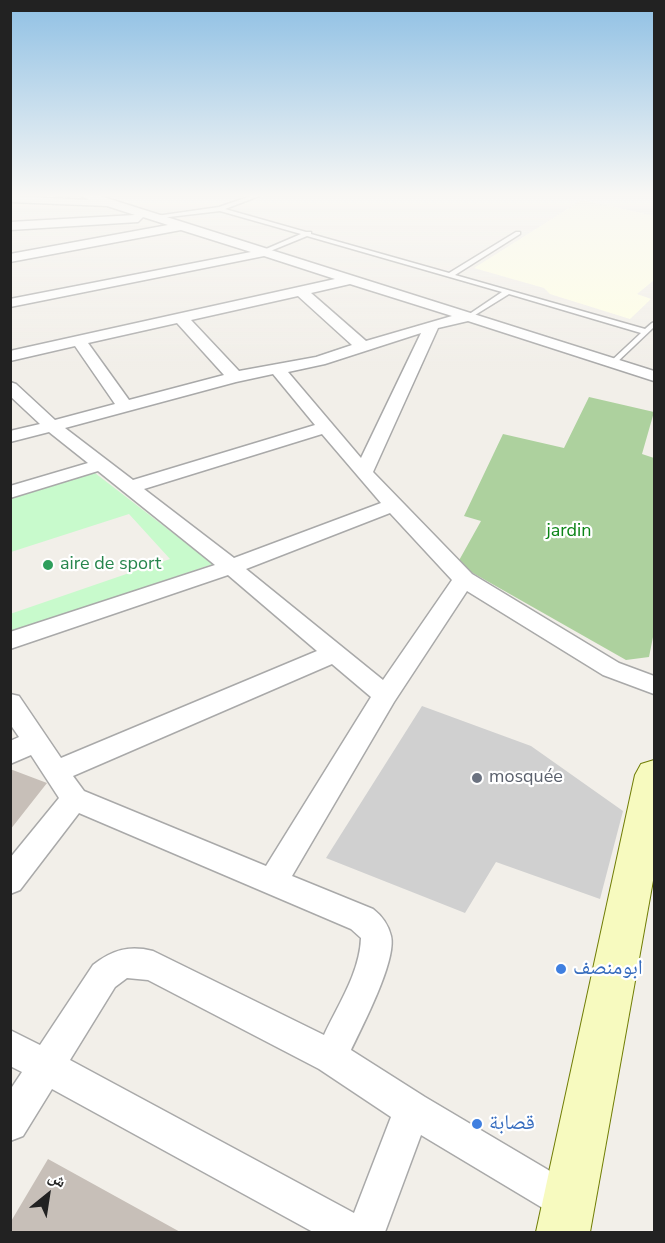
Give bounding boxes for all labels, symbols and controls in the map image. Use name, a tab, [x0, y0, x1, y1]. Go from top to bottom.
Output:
park label: jardin	[546, 521, 592, 543]
place label: aire de sport	[60, 554, 161, 576]
marker: aire de sport	[41, 558, 55, 572]
place label: mosquée	[489, 767, 563, 789]
marker: mosquée	[470, 771, 484, 785]
place label: ابومنصف	[573, 956, 643, 982]
marker: ابومنصف	[554, 962, 568, 976]
place label: قصابة	[489, 1111, 535, 1137]
marker: قصابة	[470, 1117, 484, 1131]
north arrow	[18, 1165, 78, 1225]
text: ش	[44, 1166, 70, 1193]

